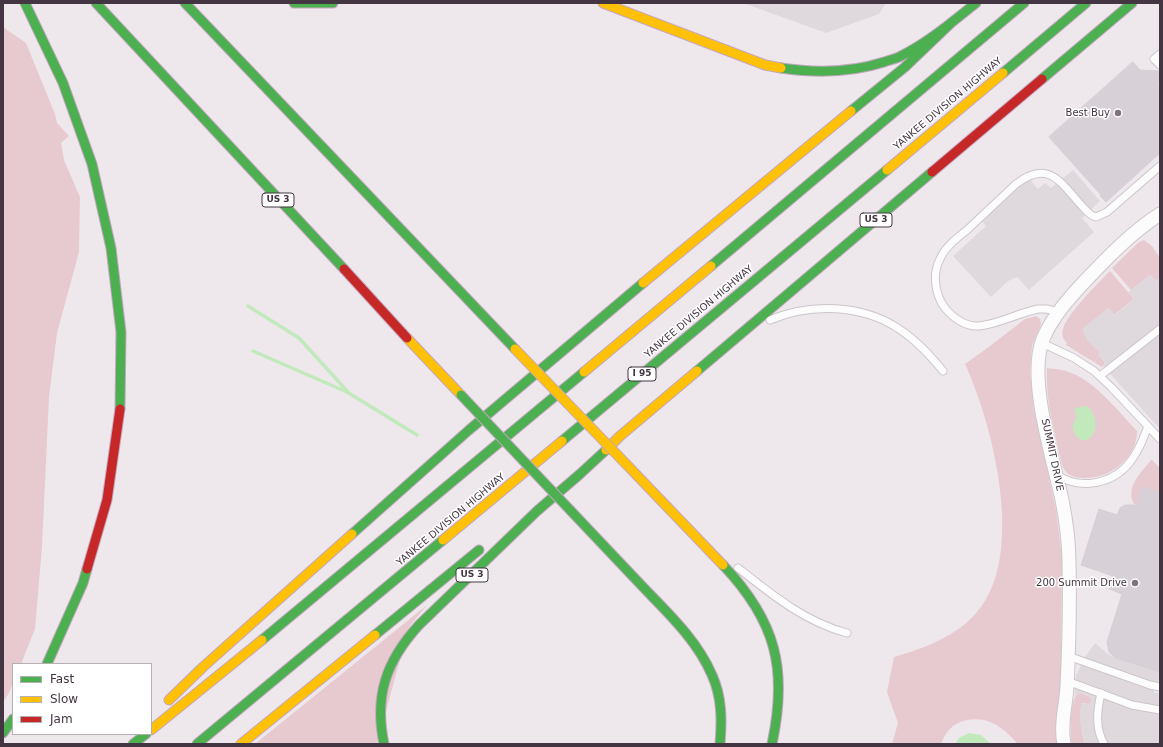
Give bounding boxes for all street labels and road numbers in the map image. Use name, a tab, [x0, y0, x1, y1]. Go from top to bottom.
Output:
street label: YANKEE DIVISION HIGHWAY	[891, 55, 1005, 153]
road number: US 3	[262, 193, 294, 207]
road number: US 3	[860, 213, 892, 227]
street label: YANKEE DIVISION HIGHWAY	[642, 263, 756, 361]
road number: I 95	[628, 367, 656, 381]
street label: SUMMIT DRIVE	[1038, 418, 1066, 492]
street label: YANKEE DIVISION HIGHWAY	[394, 471, 508, 569]
road number: US 3	[456, 568, 488, 582]

